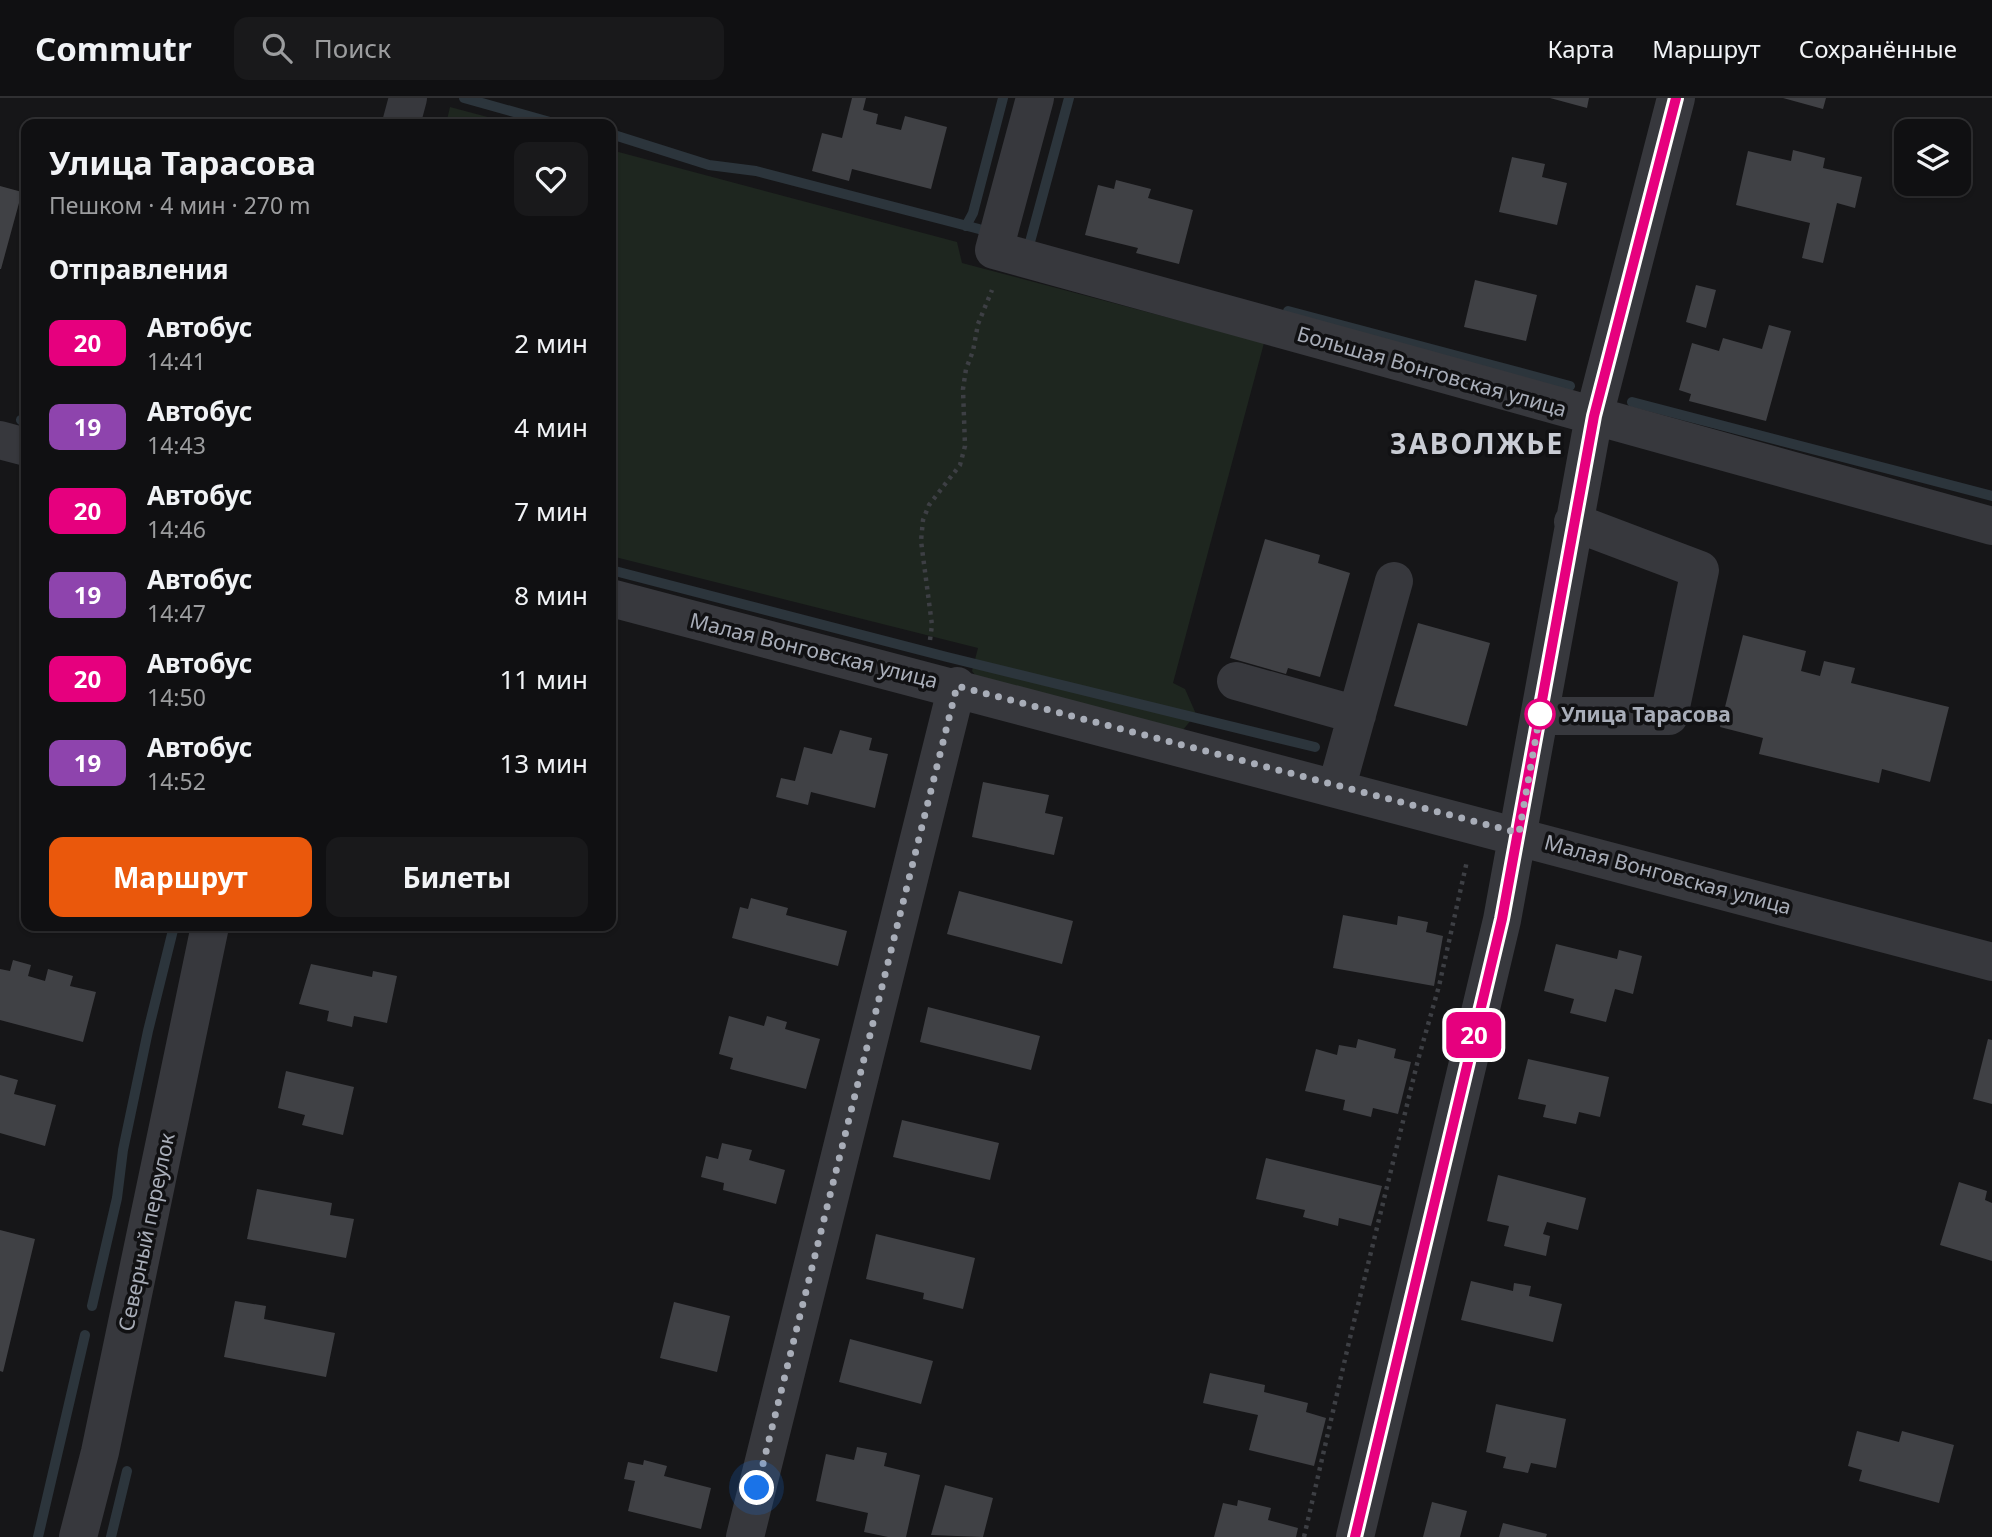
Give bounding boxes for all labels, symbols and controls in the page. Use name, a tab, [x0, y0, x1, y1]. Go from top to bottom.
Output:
search box	[234, 17, 724, 80]
text: Commutr	[35, 26, 192, 71]
icon: search	[258, 29, 296, 67]
text: Поиск	[314, 30, 391, 66]
text: Карта	[1547, 32, 1614, 65]
text: Маршрут	[1652, 32, 1761, 65]
text: Сохранённые	[1799, 32, 1957, 65]
map controls	[1894, 119, 1971, 196]
button: layers	[1894, 119, 1971, 196]
text: Улица Тарасова	[49, 140, 316, 185]
button: heart	[514, 142, 588, 216]
text: Пешком · 4 мин · 270 m	[49, 189, 311, 221]
text: Отправления	[49, 251, 228, 287]
text: Автобус	[147, 309, 252, 345]
street label: Большая Вонговская улица	[1294, 319, 1570, 423]
text: 2 мин	[514, 325, 588, 361]
text: 20	[74, 326, 101, 359]
text: 14:41	[147, 345, 206, 377]
text: Автобус	[147, 393, 252, 429]
text: 4 мин	[514, 409, 588, 445]
text: 19	[74, 410, 101, 443]
district label: ЗАВОЛЖЬЕ	[1390, 424, 1564, 462]
text: 14:43	[147, 429, 206, 461]
text: Автобус	[147, 477, 252, 513]
text: 7 мин	[514, 493, 588, 529]
text: 20	[74, 494, 101, 527]
text: 14:46	[147, 513, 206, 545]
text: Автобус	[147, 561, 252, 597]
text: 8 мин	[514, 577, 588, 613]
text: 19	[74, 578, 101, 611]
text: 14:47	[147, 597, 206, 629]
street label: Малая Вонговская улица	[687, 606, 941, 694]
text: Автобус	[147, 645, 252, 681]
text: 11 мин	[499, 661, 588, 697]
text: 20	[74, 662, 101, 695]
text: 14:50	[147, 681, 206, 713]
marker: Улица Тарасова	[1525, 699, 1555, 729]
place label: Улица Тарасова	[1561, 700, 1731, 728]
text: Автобус	[147, 729, 252, 765]
text: 13 мин	[499, 745, 588, 781]
text: 19	[74, 746, 101, 779]
text: 14:52	[147, 765, 206, 797]
street label: Малая Вонговская улица	[1541, 828, 1795, 920]
button: Маршрут	[49, 837, 312, 917]
button: Билеты	[326, 837, 588, 917]
line badge: 20	[1442, 1012, 1506, 1058]
text: 20	[1460, 1018, 1488, 1051]
street label: Северный переулок	[111, 1130, 181, 1334]
your location	[739, 1470, 774, 1505]

